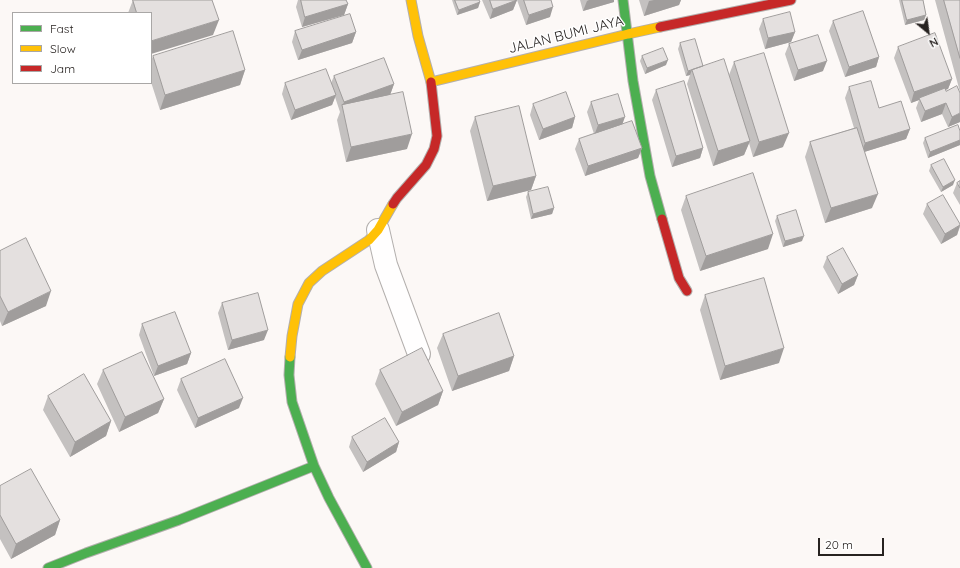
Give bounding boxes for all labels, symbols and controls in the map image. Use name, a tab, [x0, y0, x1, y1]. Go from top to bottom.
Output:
legend	[12, 12, 152, 84]
north arrow	[908, 12, 948, 52]
street label: JALAN BUMI JAYA	[507, 13, 625, 57]
text: Fast	[50, 21, 74, 36]
text: N	[927, 34, 941, 51]
text: Slow	[50, 41, 76, 56]
text: Jam	[50, 61, 75, 76]
scale bar	[820, 530, 886, 556]
text: 20 m	[825, 537, 853, 552]

